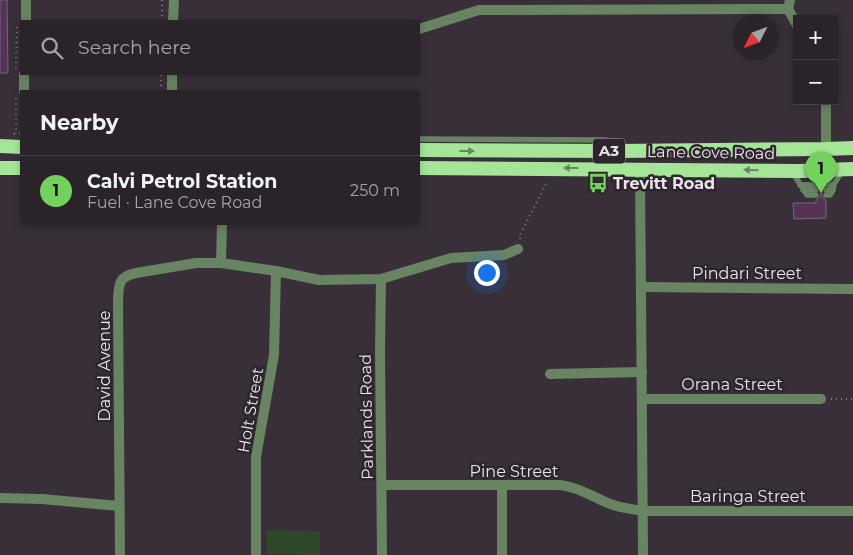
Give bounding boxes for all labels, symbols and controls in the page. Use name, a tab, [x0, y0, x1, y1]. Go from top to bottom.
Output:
north arrow	[733, 15, 778, 60]
map controls	[793, 15, 838, 105]
button: +	[793, 15, 838, 60]
search box	[20, 20, 420, 75]
icon: search	[38, 34, 66, 62]
text: Search here	[78, 36, 191, 59]
button: −	[793, 60, 838, 105]
text: Nearby	[40, 110, 119, 135]
road number: A3	[593, 138, 625, 164]
street label: Lane Cove Road	[647, 142, 775, 163]
one-way arrow	[460, 147, 476, 155]
pin: 1	[805, 152, 837, 193]
one-way arrow	[563, 164, 579, 172]
one-way arrow	[743, 166, 759, 174]
text: Calvi Petrol Station	[87, 170, 277, 193]
bus stop icon: Trevitt Road	[587, 172, 609, 194]
place label: Trevitt Road	[613, 174, 715, 193]
text: 1	[53, 181, 59, 200]
text: 250 m	[350, 181, 400, 200]
text: Fuel · Lane Cove Road	[87, 193, 262, 212]
your location	[474, 260, 500, 286]
street label: Pindari Street	[692, 264, 803, 283]
street label: David Avenue	[95, 311, 114, 421]
street label: Parklands Road	[356, 354, 377, 480]
street label: Holt Street	[234, 365, 267, 454]
street label: Orana Street	[681, 375, 783, 394]
street label: Pine Street	[470, 462, 559, 481]
street label: Baringa Street	[690, 487, 806, 506]

